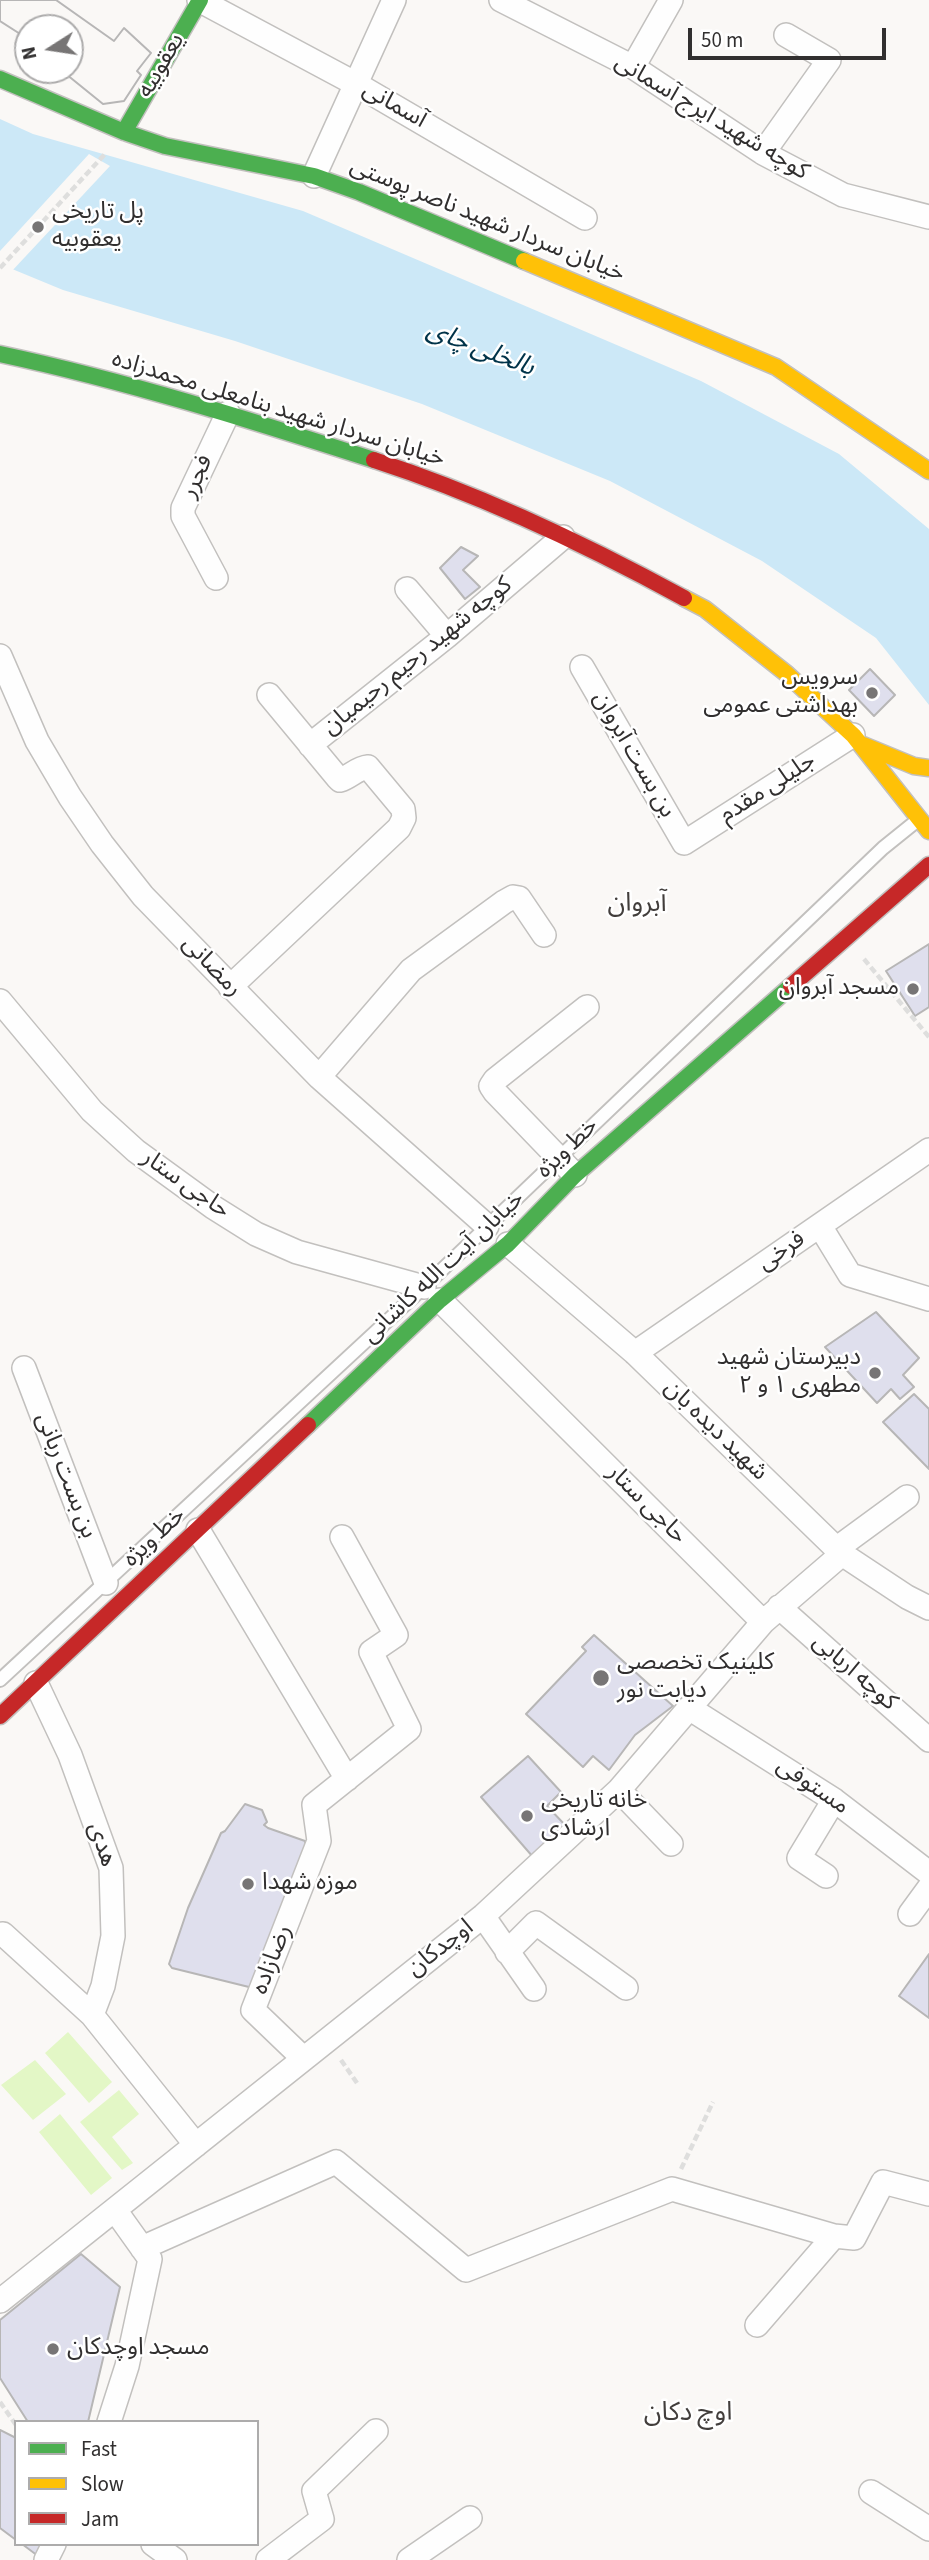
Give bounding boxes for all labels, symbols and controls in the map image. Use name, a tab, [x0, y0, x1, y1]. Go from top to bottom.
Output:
north arrow	[14, 14, 84, 84]
scale bar	[691, 14, 889, 58]
text: 50 m	[701, 25, 743, 55]
street label: یعقوبیه	[132, 29, 192, 103]
text: N	[15, 44, 44, 62]
street label: کوچه شهید ایرج آسمانی	[609, 49, 813, 187]
street label: آسمانی	[357, 76, 431, 136]
street label: خیابان سردار شهید ناصر پوستی	[345, 153, 629, 289]
place label: پل تاریخی یعقوبیه	[52, 199, 144, 255]
marker: پل تاریخی یعقوبیه	[30, 219, 46, 235]
water label: بالخلی چای	[422, 315, 538, 385]
street label: خیابان سردار شهید بنامعلی محمدزاده	[108, 346, 448, 474]
street label: فجرر	[176, 451, 220, 503]
street label: کوچه شهید رحیم رحیمیان	[317, 572, 519, 742]
place label: سرویس بهداشتی عمومی	[703, 665, 858, 721]
marker: سرویس بهداشتی عمومی	[864, 685, 880, 701]
street label: بن بست آبروان	[585, 687, 681, 823]
street label: جلیلی مقدم	[715, 747, 821, 831]
district label: آبروان	[607, 889, 667, 921]
street label: رمضانی	[175, 930, 247, 1004]
place label: مسجد آبروان	[779, 975, 899, 1003]
marker: مسجد آبروان	[905, 981, 921, 997]
street label: خط ویژه	[531, 1113, 605, 1185]
street label: حاجی ستار	[135, 1144, 235, 1226]
street label: خیابان آیت الله کاشانی	[357, 1186, 531, 1350]
street label: فرخی	[753, 1226, 811, 1278]
place label: دبیرستان شهید مطهری ۱ و ۲	[717, 1345, 861, 1401]
marker: دبیرستان شهید مطهری ۱ و ۲	[867, 1365, 883, 1381]
street label: شهید دیده بان	[657, 1374, 773, 1488]
street label: بن بست ربانی	[28, 1409, 102, 1543]
street label: حاجی ستار	[600, 1459, 692, 1551]
street label: خط ویژه	[118, 1502, 192, 1574]
street label: کوچه اربابی	[806, 1628, 902, 1718]
place label: کلینیک تخصصی دیابت نور	[617, 1650, 774, 1706]
marker: کلینیک تخصصی دیابت نور	[591, 1668, 611, 1688]
street label: مستوفی	[770, 1752, 854, 1822]
place label: خانه تاریخی ارشادی	[541, 1788, 647, 1844]
marker: خانه تاریخی ارشادی	[519, 1808, 535, 1824]
street label: هدی	[80, 1819, 122, 1871]
place label: موزه شهدا	[262, 1870, 358, 1898]
marker: موزه شهدا	[240, 1876, 256, 1892]
street label: اوچدکان	[402, 1914, 480, 1984]
street label: رضازاده	[247, 1921, 299, 1999]
place label: مسجد اوچدکان	[67, 2335, 210, 2363]
marker: مسجد اوچدکان	[45, 2341, 61, 2357]
district label: اوچ دکان	[644, 2398, 732, 2430]
legend	[14, 2420, 259, 2546]
text: Fast	[81, 2434, 117, 2464]
text: Slow	[81, 2469, 124, 2499]
text: Jam	[81, 2504, 119, 2534]

